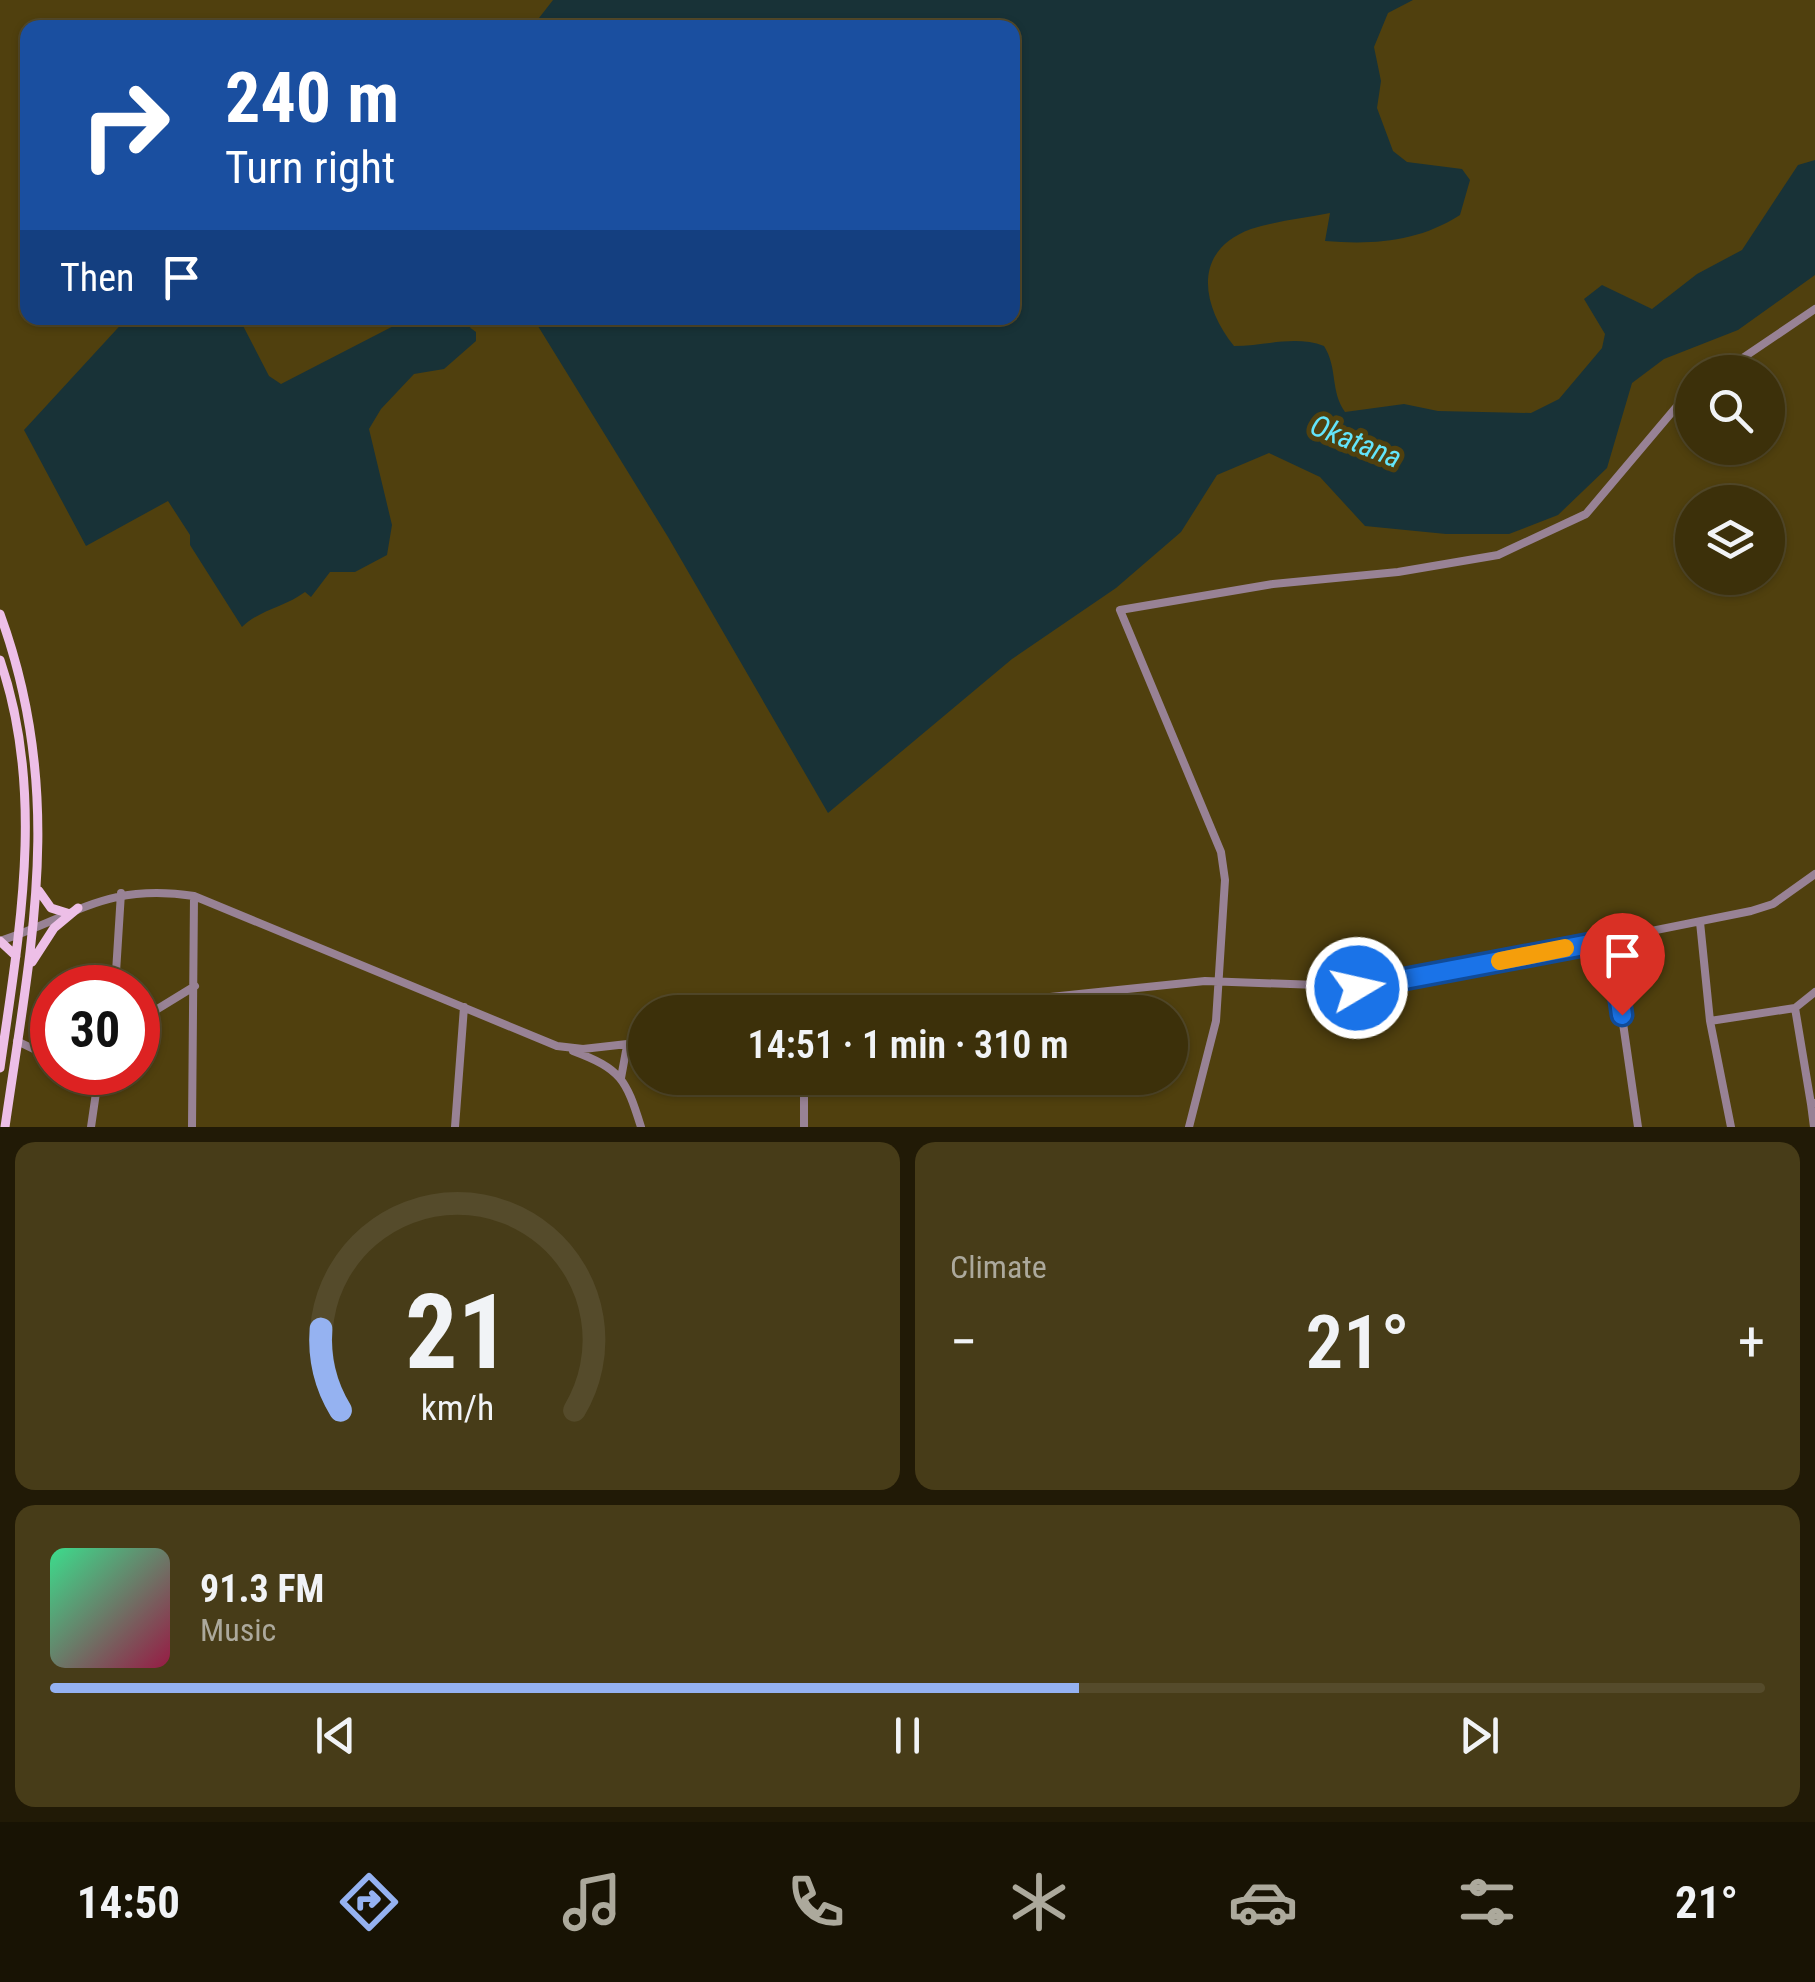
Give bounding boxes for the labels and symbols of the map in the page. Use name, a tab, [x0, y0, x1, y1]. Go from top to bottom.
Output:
water label: Okatana	[1305, 407, 1407, 475]
pin	[1580, 913, 1665, 1016]
position arrow	[1305, 936, 1409, 1040]
speed limit sign: 30	[30, 965, 160, 1095]

